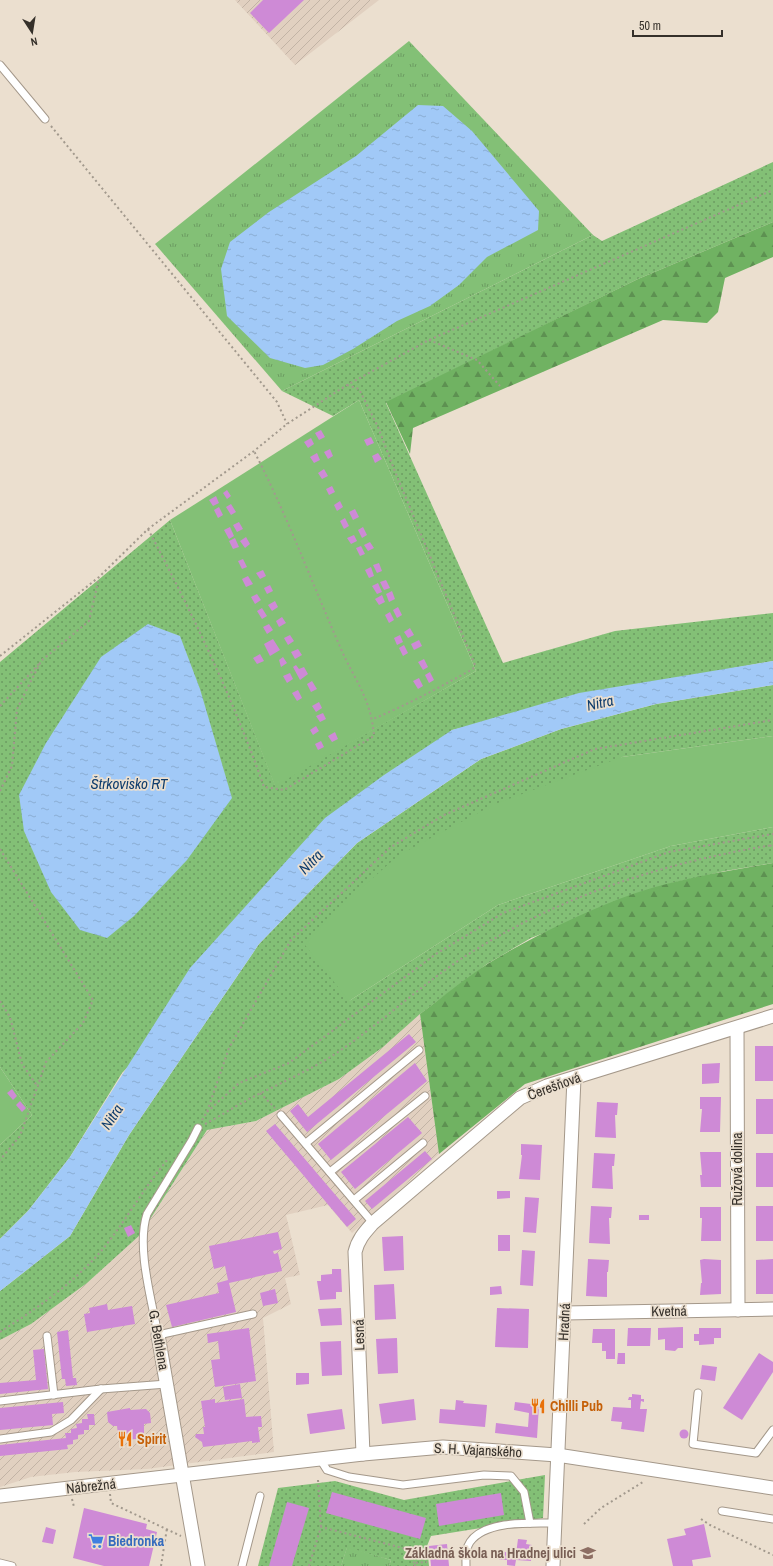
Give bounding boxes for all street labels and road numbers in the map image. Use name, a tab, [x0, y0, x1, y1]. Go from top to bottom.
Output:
street label: Čerešňová	[525, 1068, 584, 1104]
street label: Ružová dolina	[728, 1132, 746, 1206]
street label: Hradná	[554, 1302, 574, 1341]
street label: Kvetná	[651, 1302, 688, 1320]
street label: G. Bethlena	[145, 1309, 173, 1372]
street label: Lesná	[349, 1318, 369, 1351]
street label: S. H. Vajanského	[434, 1439, 522, 1461]
street label: Nábrežná	[65, 1474, 117, 1498]

